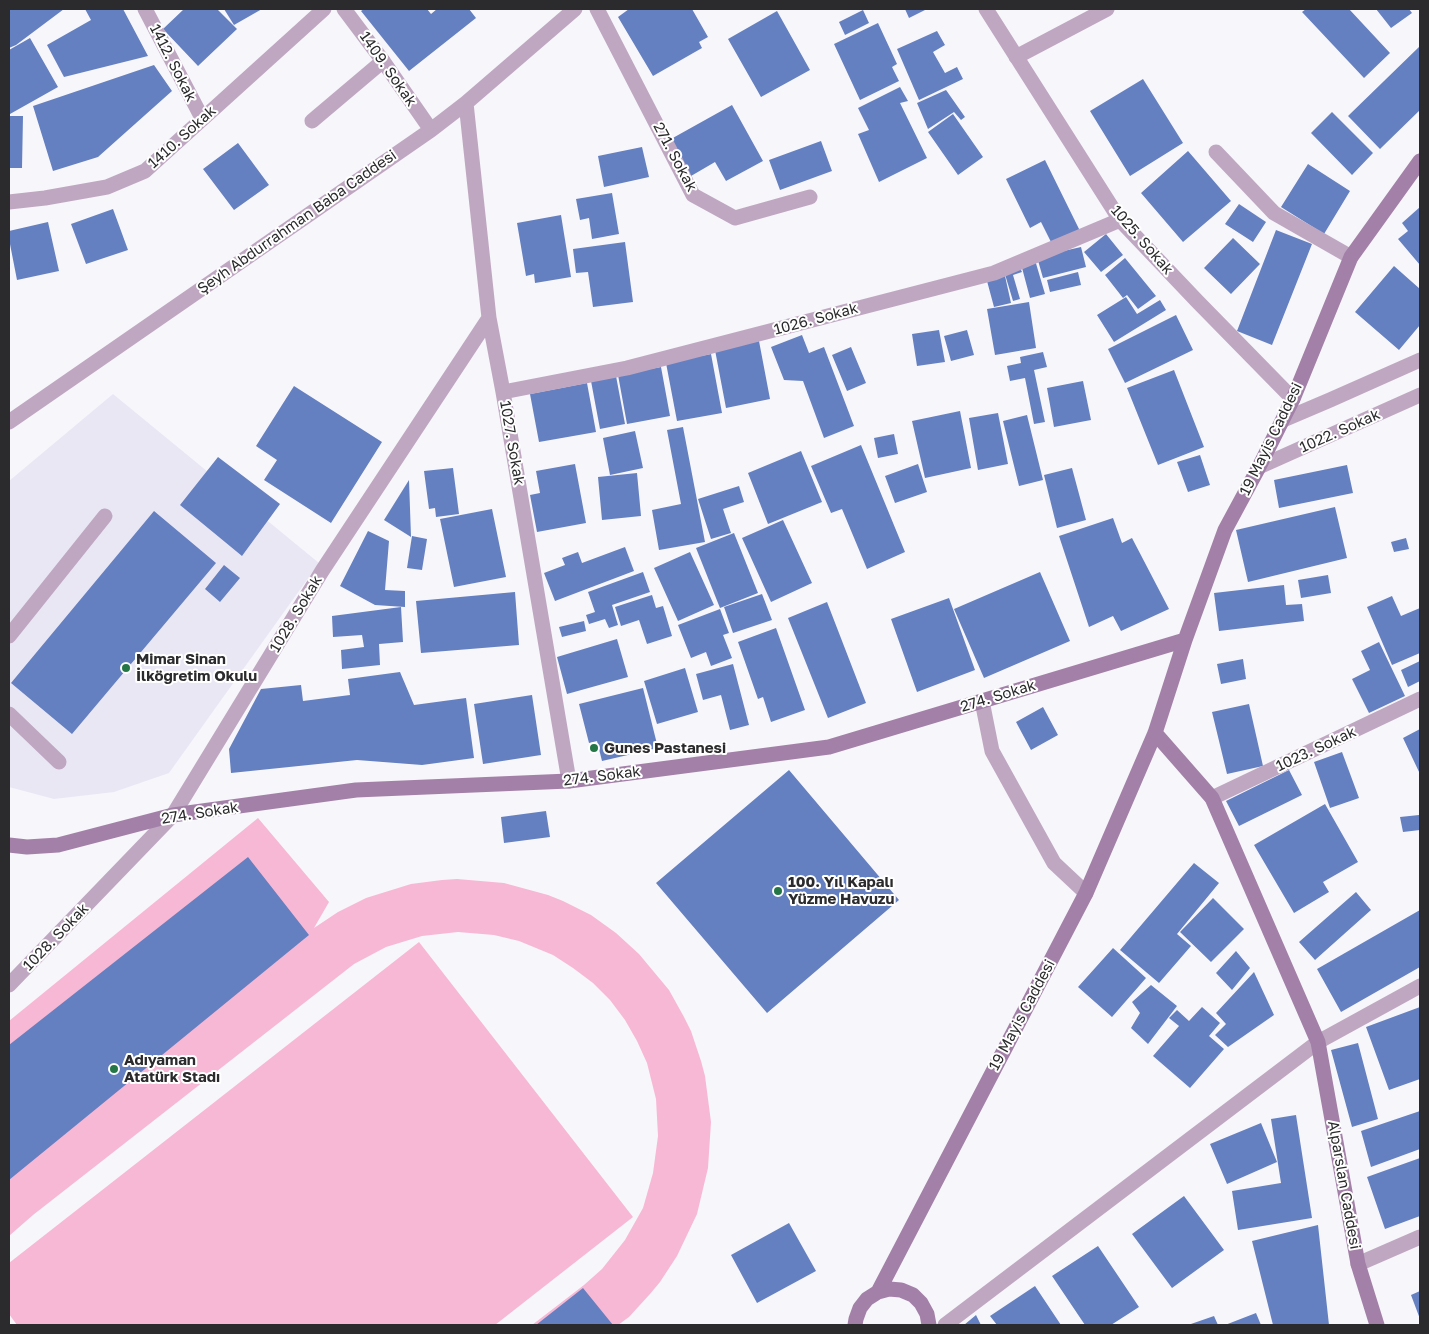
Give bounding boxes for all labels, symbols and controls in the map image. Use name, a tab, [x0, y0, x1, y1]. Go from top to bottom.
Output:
street label: 1412. Sokak	[146, 21, 200, 105]
street label: 1409. Sokak	[356, 28, 420, 110]
street label: 1410. Sokak	[144, 102, 220, 172]
street label: 271. Sokak	[649, 119, 701, 195]
street label: Şeyh Abdurrahman Baba Caddesi	[194, 146, 400, 298]
street label: 1025. Sokak	[1107, 202, 1177, 278]
street label: 1026. Sokak	[772, 299, 860, 339]
street label: 19 Mayis Caddesi	[1236, 380, 1306, 498]
street label: 1027. Sokak	[496, 399, 528, 487]
street label: 1022. Sokak	[1297, 405, 1383, 457]
street label: 1028. Sokak	[266, 572, 326, 656]
place label: Mimar Sinan İlköğretim Okulu	[136, 650, 257, 685]
marker: Mimar Sinan İlköğretim Okulu	[120, 662, 132, 674]
street label: 274. Sokak	[958, 676, 1038, 716]
street label: 1023. Sokak	[1273, 723, 1359, 775]
place label: Gunes Pastanesi	[604, 739, 726, 757]
marker: Gunes Pastanesi	[588, 742, 600, 754]
street label: 274. Sokak	[562, 762, 642, 790]
street label: 274. Sokak	[160, 798, 240, 828]
place label: 100. Yıl Kapalı Yüzme Havuzu	[788, 873, 894, 908]
marker: 100. Yıl Kapalı Yüzme Havuzu	[772, 885, 784, 897]
street label: 1028. Sokak	[19, 900, 93, 974]
street label: 19 Mayis Caddesi	[985, 956, 1059, 1074]
place label: Adıyaman Atatürk Stadı	[124, 1051, 220, 1086]
marker: Adıyaman Atatürk Stadı	[108, 1063, 120, 1075]
street label: Alparslan Caddesi	[1324, 1119, 1364, 1251]

